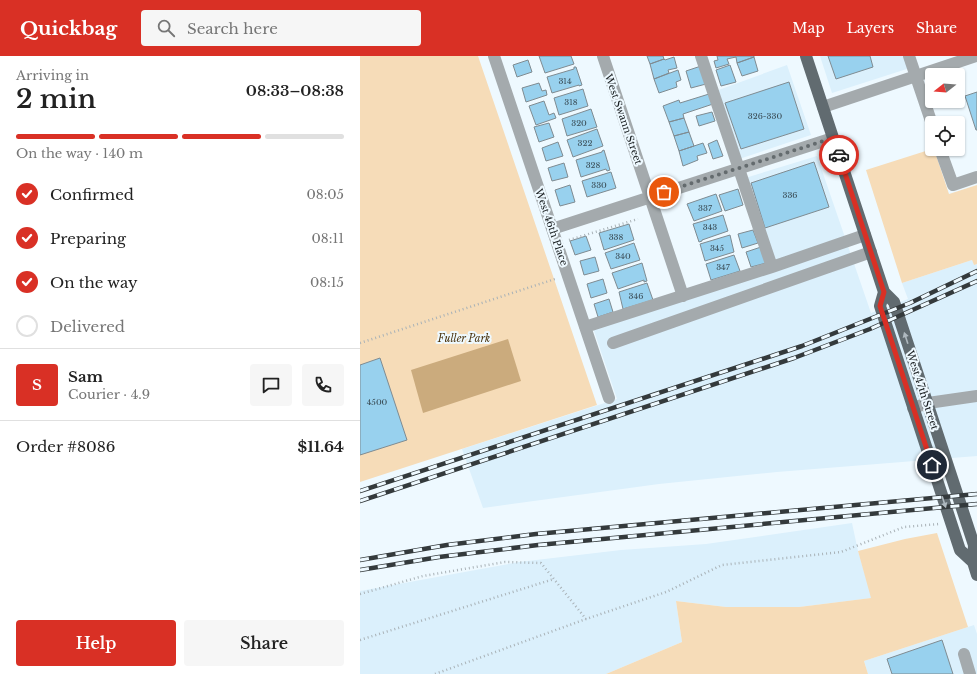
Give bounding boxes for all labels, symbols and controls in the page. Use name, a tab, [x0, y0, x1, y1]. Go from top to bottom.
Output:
search box	[141, 10, 421, 46]
text: Quickbag	[20, 17, 117, 40]
icon: search	[155, 17, 177, 39]
text: Search here	[187, 19, 278, 38]
text: Map	[792, 19, 825, 37]
text: Layers	[847, 19, 894, 37]
text: Share	[916, 19, 957, 37]
text: Arriving in	[16, 67, 89, 84]
north arrow	[925, 68, 965, 108]
map controls	[925, 68, 965, 156]
street label: West Swann Street	[602, 71, 645, 166]
house number: 314	[558, 76, 572, 86]
text: 08:33–08:38	[246, 81, 344, 100]
text: 2 min	[16, 83, 96, 115]
house number: 318	[564, 97, 578, 107]
house number: 326-330	[748, 111, 782, 121]
button: locate	[925, 116, 965, 156]
house number: 320	[571, 118, 587, 128]
courier	[819, 135, 859, 175]
house number: 322	[578, 138, 592, 148]
icon: car	[828, 144, 850, 166]
text: On the way · 140 m	[16, 145, 143, 162]
house number: 328	[586, 160, 600, 170]
pin	[647, 175, 681, 209]
house number: 330	[591, 180, 607, 190]
icon: bag	[653, 181, 675, 203]
icon: check	[16, 183, 38, 205]
text: Confirmed	[50, 185, 134, 204]
text: 08:05	[306, 186, 344, 203]
street label: West 46th Place	[532, 186, 571, 268]
house number: 336	[783, 190, 798, 200]
house number: 337	[698, 203, 713, 213]
house number: 343	[703, 222, 717, 232]
icon: check	[16, 227, 38, 249]
text: Preparing	[50, 229, 126, 248]
text: 08:11	[312, 230, 344, 247]
house number: 338	[609, 232, 623, 242]
house number: 345	[710, 243, 725, 253]
house number: 340	[615, 251, 631, 261]
house number: 347	[716, 262, 731, 272]
icon: check	[16, 271, 38, 293]
text: On the way	[50, 273, 138, 292]
text: 08:15	[310, 274, 344, 291]
house number: 346	[629, 291, 643, 301]
text: Delivered	[50, 317, 125, 336]
one-way arrow	[903, 331, 909, 343]
park label: Fuller Park	[437, 332, 490, 345]
street label: West 47th Street	[903, 348, 942, 432]
button: chat	[250, 364, 292, 406]
button: phone	[302, 364, 344, 406]
text: Sam	[68, 367, 103, 386]
text: S	[32, 375, 42, 394]
text: Courier · 4.9	[68, 386, 150, 403]
house number: 4500	[367, 397, 388, 407]
text: Order #8086	[16, 437, 116, 456]
text: $11.64	[297, 437, 344, 456]
pin	[915, 448, 949, 482]
icon: home	[921, 454, 943, 476]
one-way arrow	[941, 496, 947, 508]
button: Help	[16, 620, 176, 666]
button: Share	[184, 620, 344, 666]

